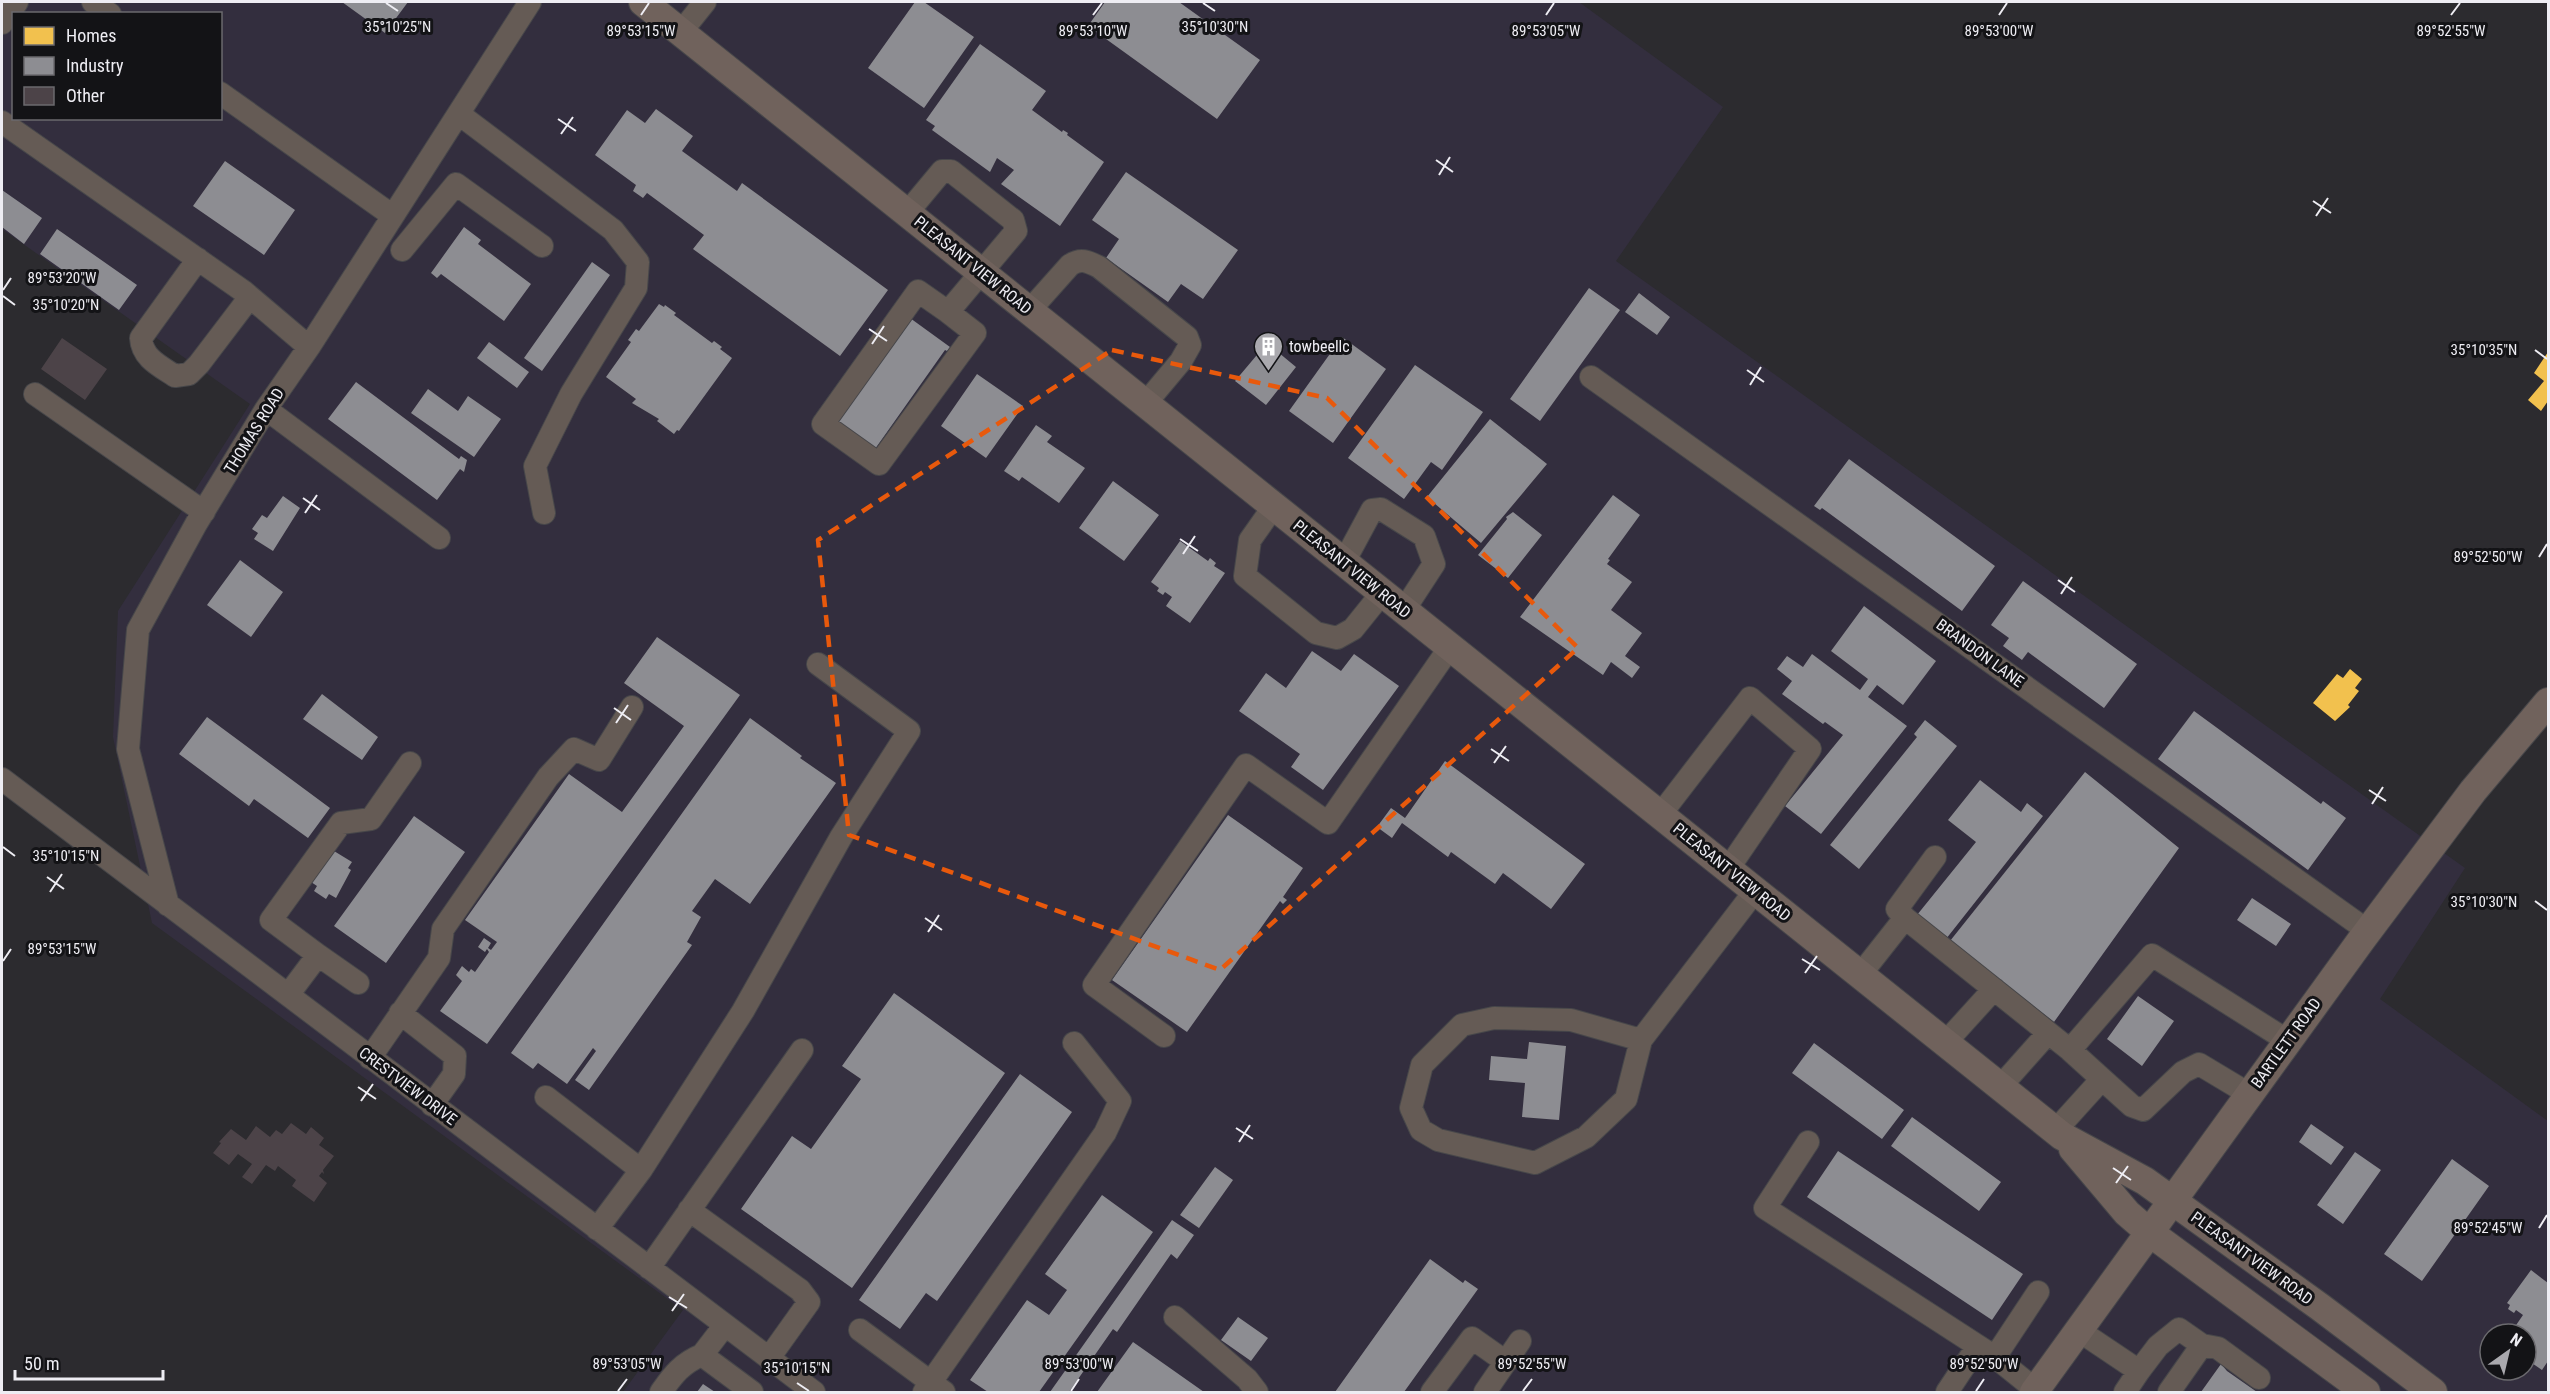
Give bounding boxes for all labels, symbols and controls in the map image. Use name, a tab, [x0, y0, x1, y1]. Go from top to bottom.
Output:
legend	[12, 12, 222, 120]
text: 35°10'25"N	[365, 18, 431, 36]
text: 35°10'30"N	[1182, 18, 1248, 36]
text: 89°53'15"W	[607, 22, 676, 40]
text: 89°53'10"W	[1059, 22, 1128, 40]
text: 89°53'05"W	[1512, 22, 1581, 40]
text: 89°53'00"W	[1965, 22, 2034, 40]
text: 89°52'55"W	[2417, 22, 2486, 40]
text: Homes	[66, 25, 116, 46]
text: Industry	[66, 55, 124, 76]
text: Other	[66, 85, 105, 106]
street label: PLEASANT VIEW ROAD	[910, 212, 1036, 318]
text: 89°53'20"W	[28, 269, 97, 287]
text: 35°10'20"N	[33, 296, 99, 314]
building icon: towbeellc	[1252, 330, 1284, 372]
place label: towbeellc	[1289, 337, 1350, 356]
text: 35°10'35"N	[2451, 341, 2517, 359]
street label: THOMAS ROAD	[220, 385, 288, 477]
street label: PLEASANT VIEW ROAD	[1289, 516, 1415, 622]
text: 89°52'50"W	[2454, 548, 2523, 566]
street label: BRANDON LANE	[1933, 615, 2028, 691]
street label: PLEASANT VIEW ROAD	[1669, 819, 1795, 925]
text: 35°10'15"N	[33, 847, 99, 865]
text: 35°10'30"N	[2451, 893, 2517, 911]
text: 89°53'15"W	[28, 940, 97, 958]
street label: BARTLETT ROAD	[2247, 994, 2325, 1092]
street label: CRESTVIEW DRIVE	[355, 1043, 461, 1129]
street label: PLEASANT VIEW ROAD	[2188, 1208, 2316, 1308]
text: 89°52'45"W	[2454, 1219, 2523, 1237]
north arrow	[2478, 1322, 2538, 1382]
text: N	[2507, 1329, 2525, 1351]
scale bar	[15, 1343, 164, 1381]
text: 50 m	[24, 1353, 59, 1374]
text: 89°53'05"W	[593, 1355, 662, 1373]
text: 89°53'00"W	[1045, 1355, 1114, 1373]
text: 89°52'55"W	[1498, 1355, 1567, 1373]
text: 89°52'50"W	[1950, 1355, 2019, 1373]
text: 35°10'15"N	[764, 1359, 830, 1377]

